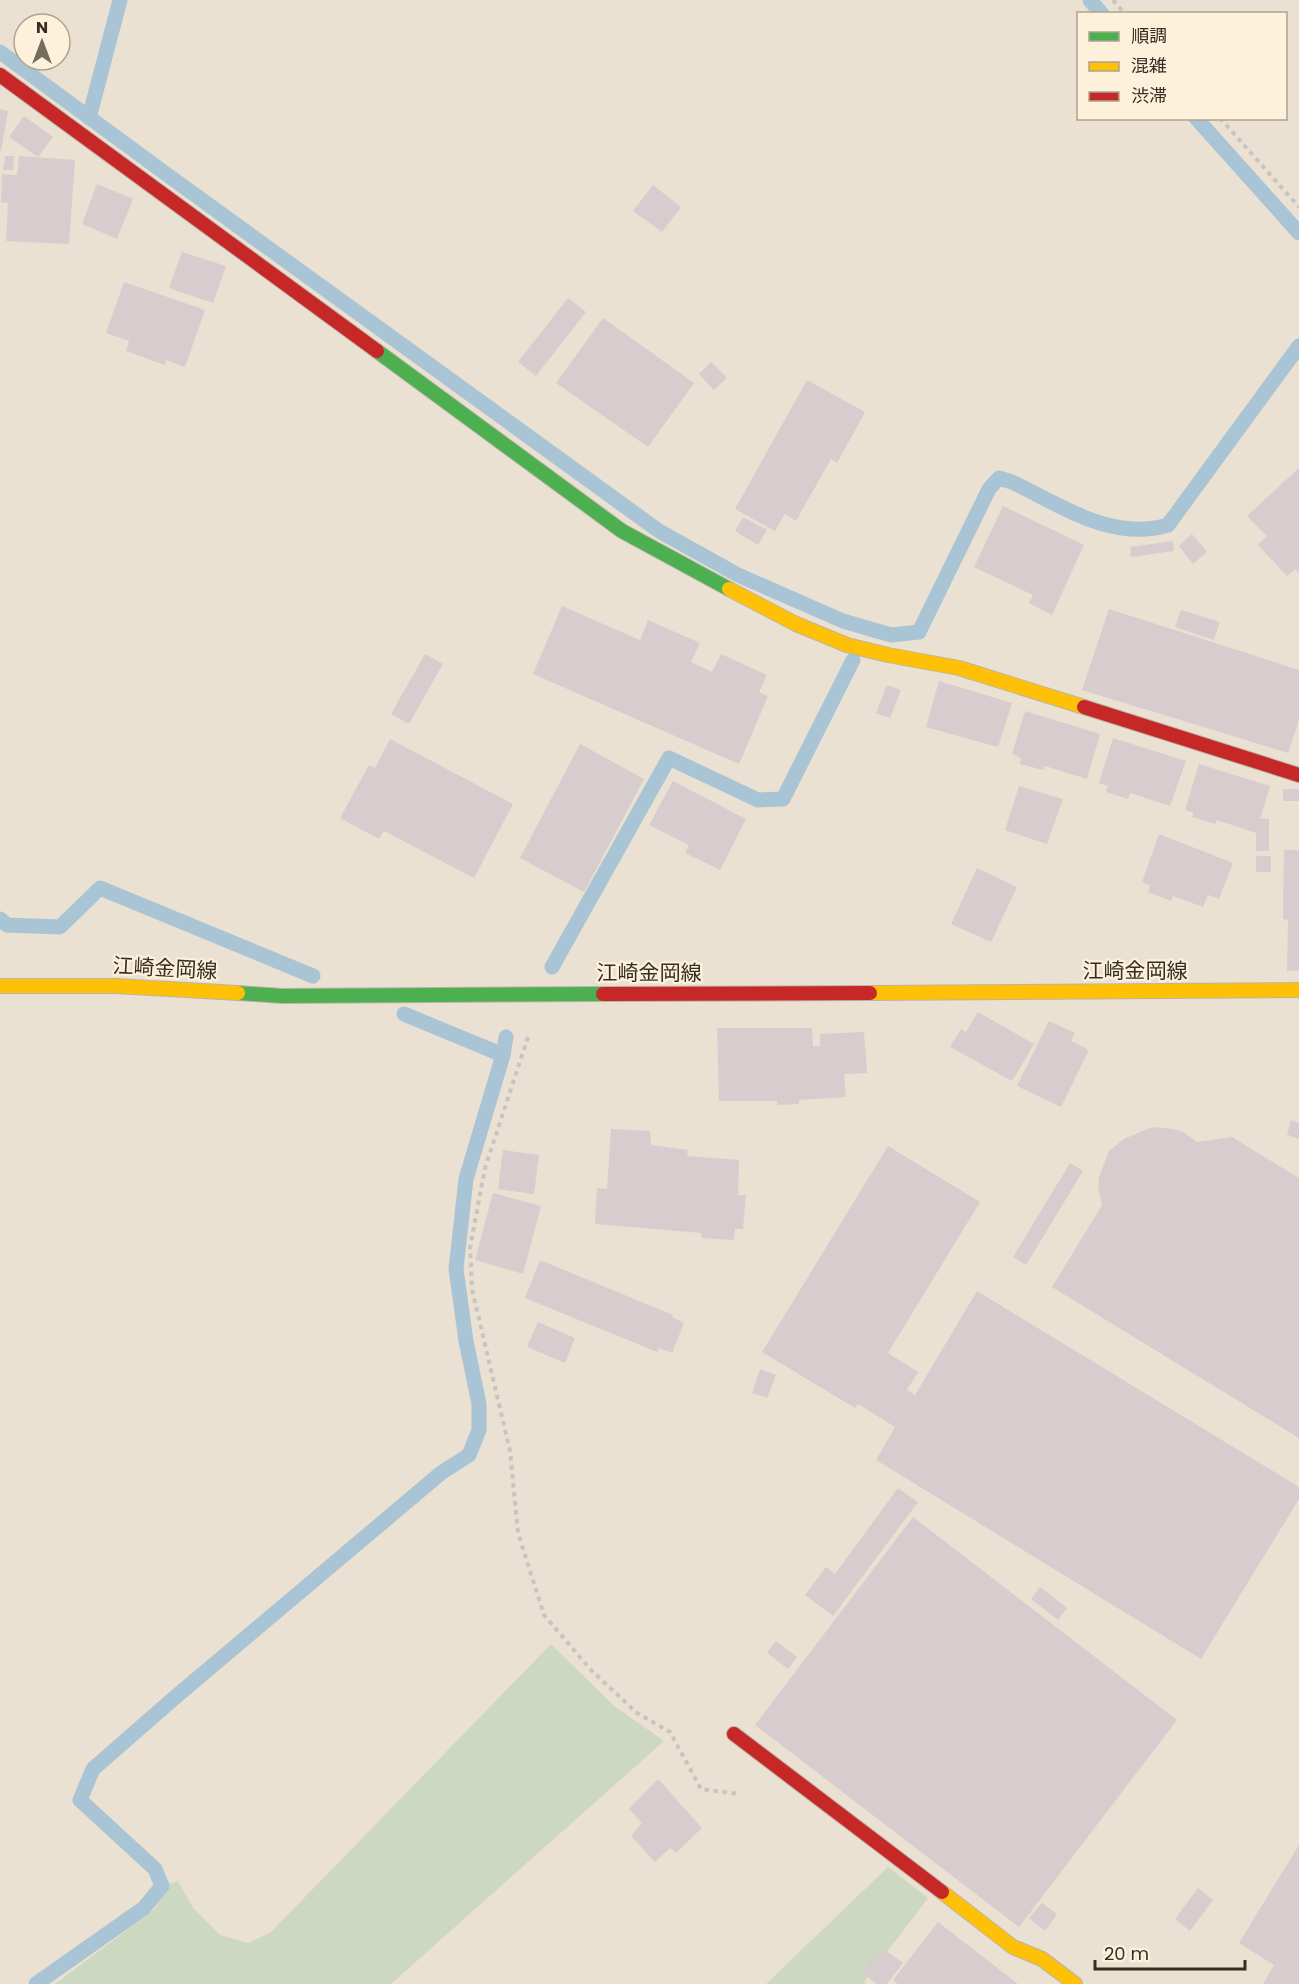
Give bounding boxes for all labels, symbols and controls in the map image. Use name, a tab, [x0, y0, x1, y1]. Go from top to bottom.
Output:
north arrow	[12, 12, 72, 72]
legend	[1077, 12, 1287, 120]
text: N	[36, 16, 48, 39]
text: 順調	[1131, 23, 1167, 48]
text: 混雑	[1131, 53, 1167, 78]
text: 渋滞	[1131, 83, 1167, 108]
street label: 江崎金岡線	[112, 951, 218, 985]
street label: 江崎金岡線	[1083, 956, 1188, 985]
street label: 江崎金岡線	[597, 958, 702, 987]
scale bar	[1095, 1933, 1245, 1971]
text: 20 m	[1104, 1941, 1149, 1966]

